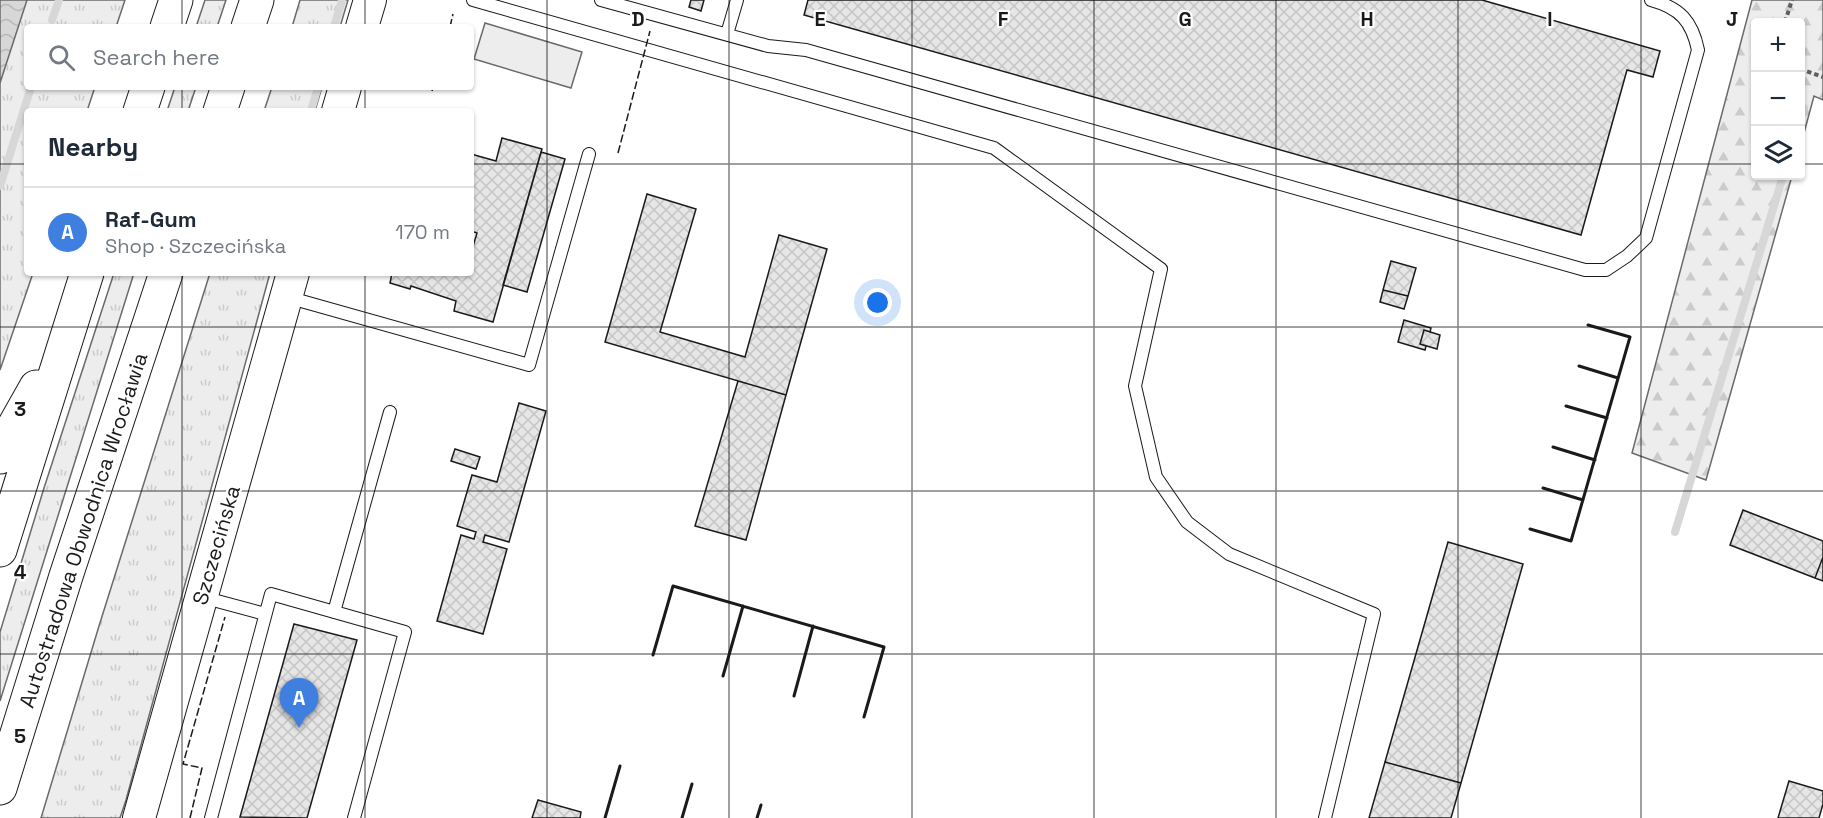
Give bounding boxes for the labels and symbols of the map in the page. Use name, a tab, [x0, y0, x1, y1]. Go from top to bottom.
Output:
text: D	[631, 6, 645, 32]
text: E	[814, 6, 826, 32]
text: F	[998, 6, 1009, 32]
text: G	[1178, 6, 1192, 32]
text: H	[1360, 6, 1374, 32]
text: I	[1547, 6, 1553, 32]
text: J	[1726, 6, 1738, 32]
your location	[863, 288, 892, 317]
street label: Autostradowa Obwodnica Wrocławia	[13, 349, 153, 711]
text: 3	[14, 396, 26, 422]
street label: Szczecińska	[186, 482, 246, 608]
text: 4	[14, 559, 27, 585]
pin: A	[280, 678, 318, 728]
text: 5	[14, 723, 26, 749]

